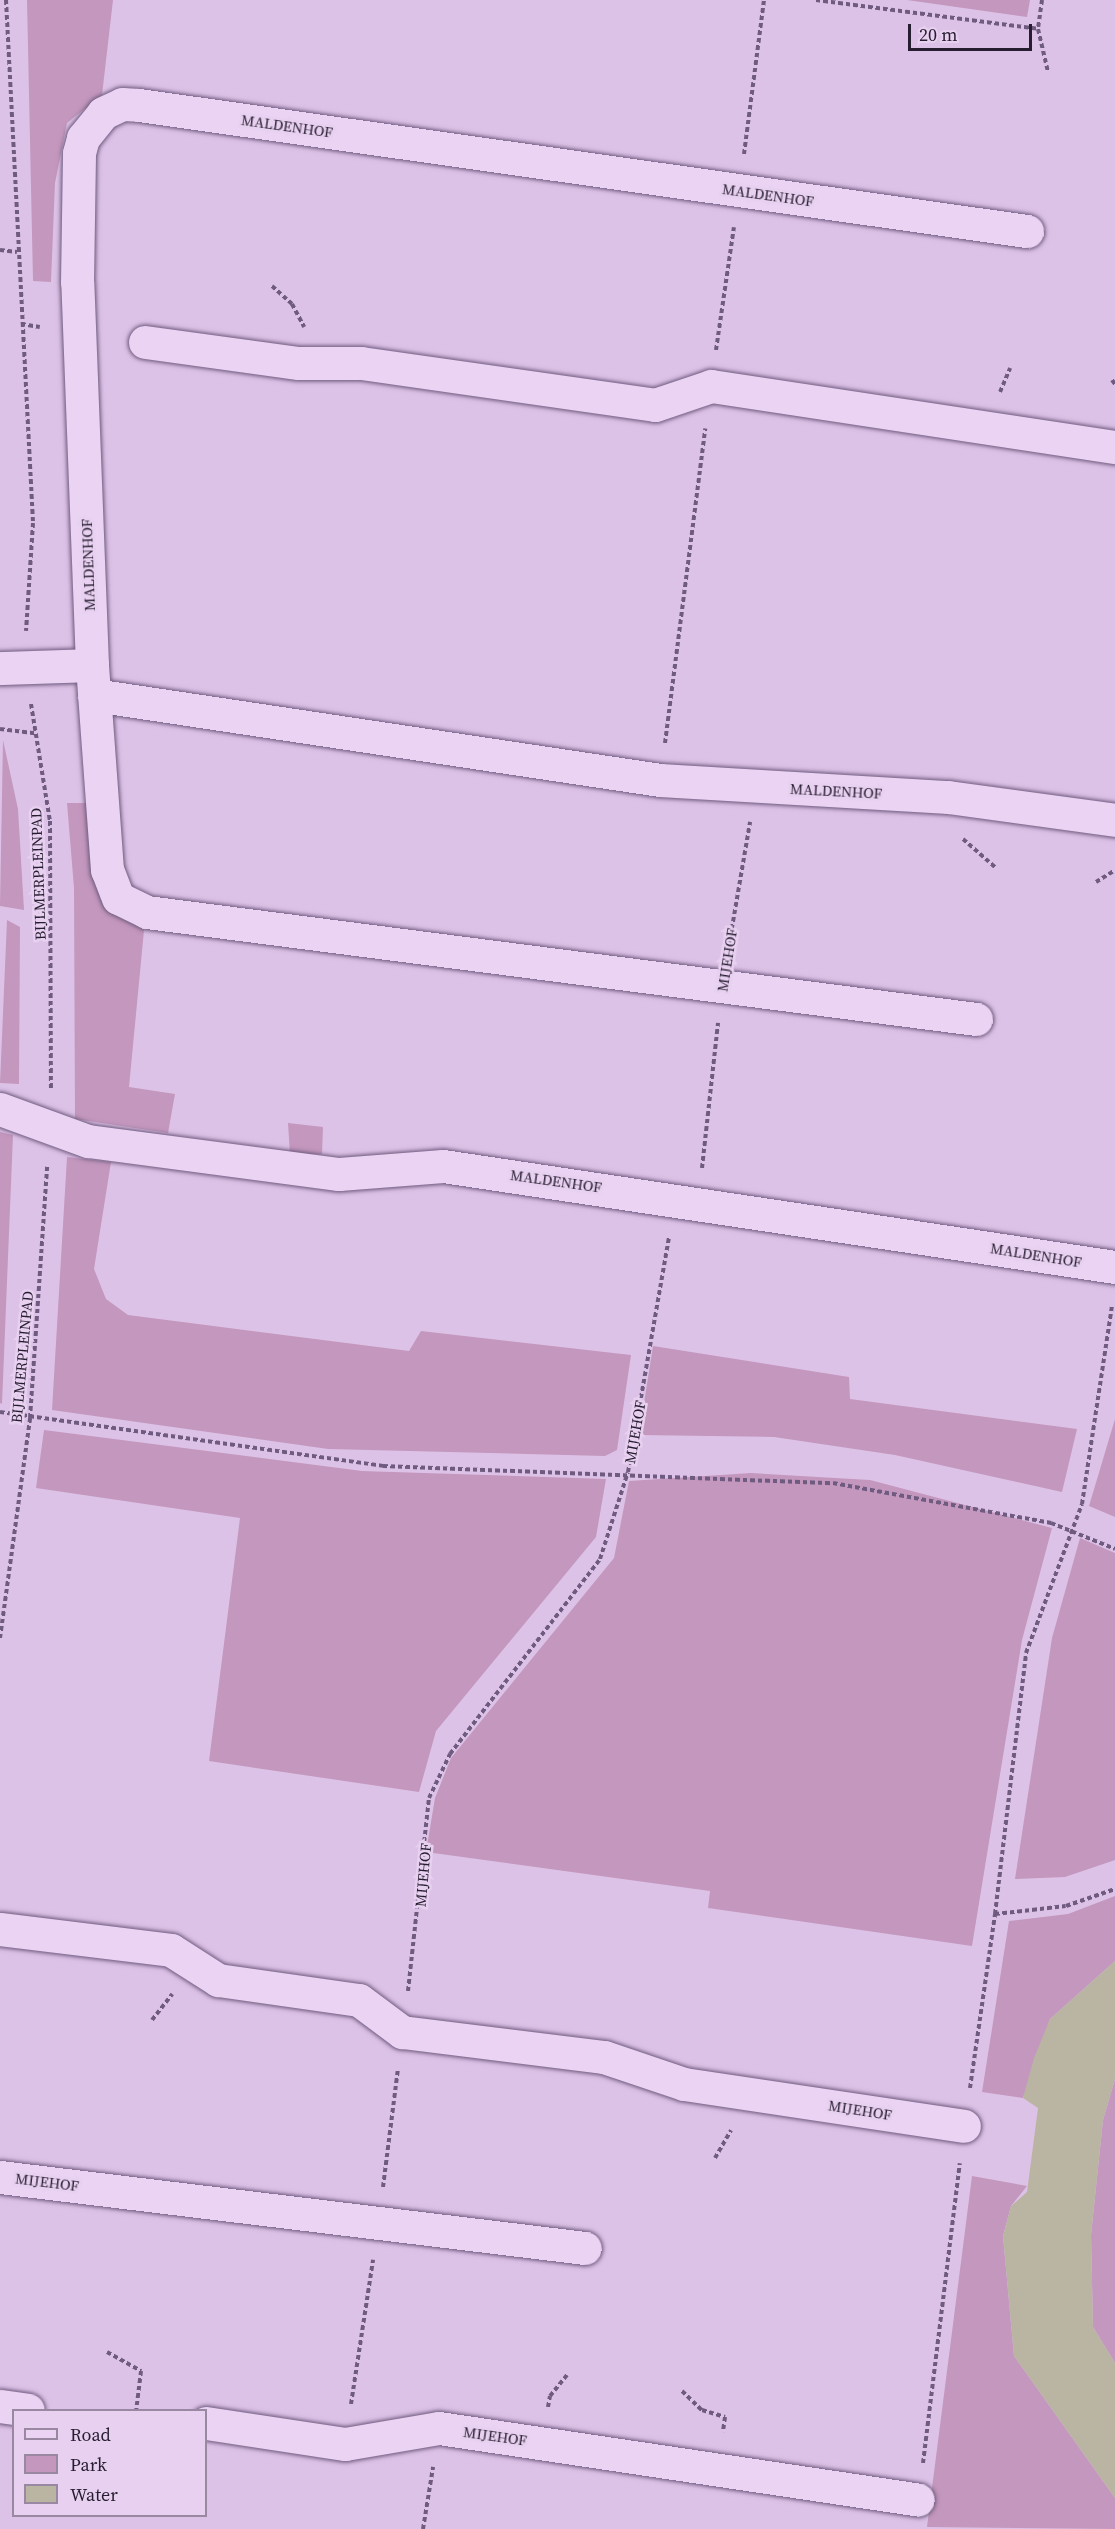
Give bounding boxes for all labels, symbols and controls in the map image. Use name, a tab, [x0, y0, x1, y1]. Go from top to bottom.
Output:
scale bar	[911, 12, 1036, 50]
text: 20 m	[919, 22, 957, 47]
street label: MALDENHOF	[240, 111, 334, 141]
street label: MALDENHOF	[721, 180, 815, 210]
street label: MALDENHOF	[77, 518, 99, 612]
street label: MALDENHOF	[789, 780, 883, 802]
street label: BIJLMERPLEINPAD	[27, 807, 49, 941]
street label: MIJEHOF	[713, 927, 741, 993]
street label: MALDENHOF	[509, 1166, 603, 1196]
street label: MALDENHOF	[989, 1239, 1083, 1271]
street label: BIJLMERPLEINPAD	[7, 1290, 37, 1424]
street label: MIJEHOF	[621, 1399, 649, 1465]
street label: MIJEHOF	[411, 1842, 435, 1908]
street label: MIJEHOF	[827, 2096, 893, 2124]
street label: MIJEHOF	[14, 2169, 80, 2195]
legend	[12, 2409, 207, 2517]
text: Road	[70, 2422, 111, 2447]
street label: MIJEHOF	[462, 2423, 528, 2449]
text: Park	[70, 2452, 107, 2477]
text: Water	[70, 2482, 118, 2507]

